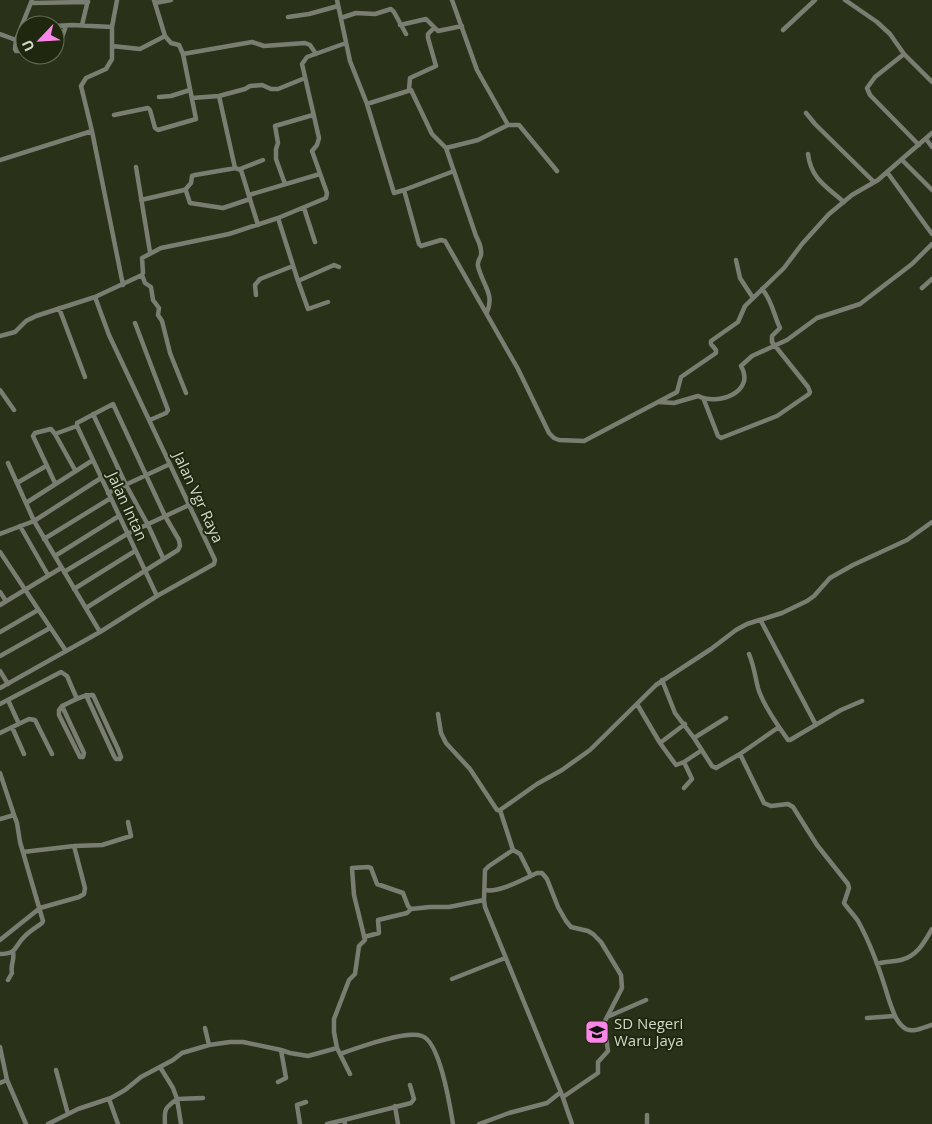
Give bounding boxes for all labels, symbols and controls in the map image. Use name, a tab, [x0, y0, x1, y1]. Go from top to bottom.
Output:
north arrow	[15, 15, 65, 65]
text: U	[17, 37, 39, 55]
street label: Jalan Vgr Raya	[168, 446, 229, 546]
street label: Jalan Intan	[102, 466, 153, 544]
place label: SD Negeri Waru Jaya	[614, 1013, 684, 1050]
school or university icon: SD Negeri Waru Jaya	[584, 1019, 610, 1045]

